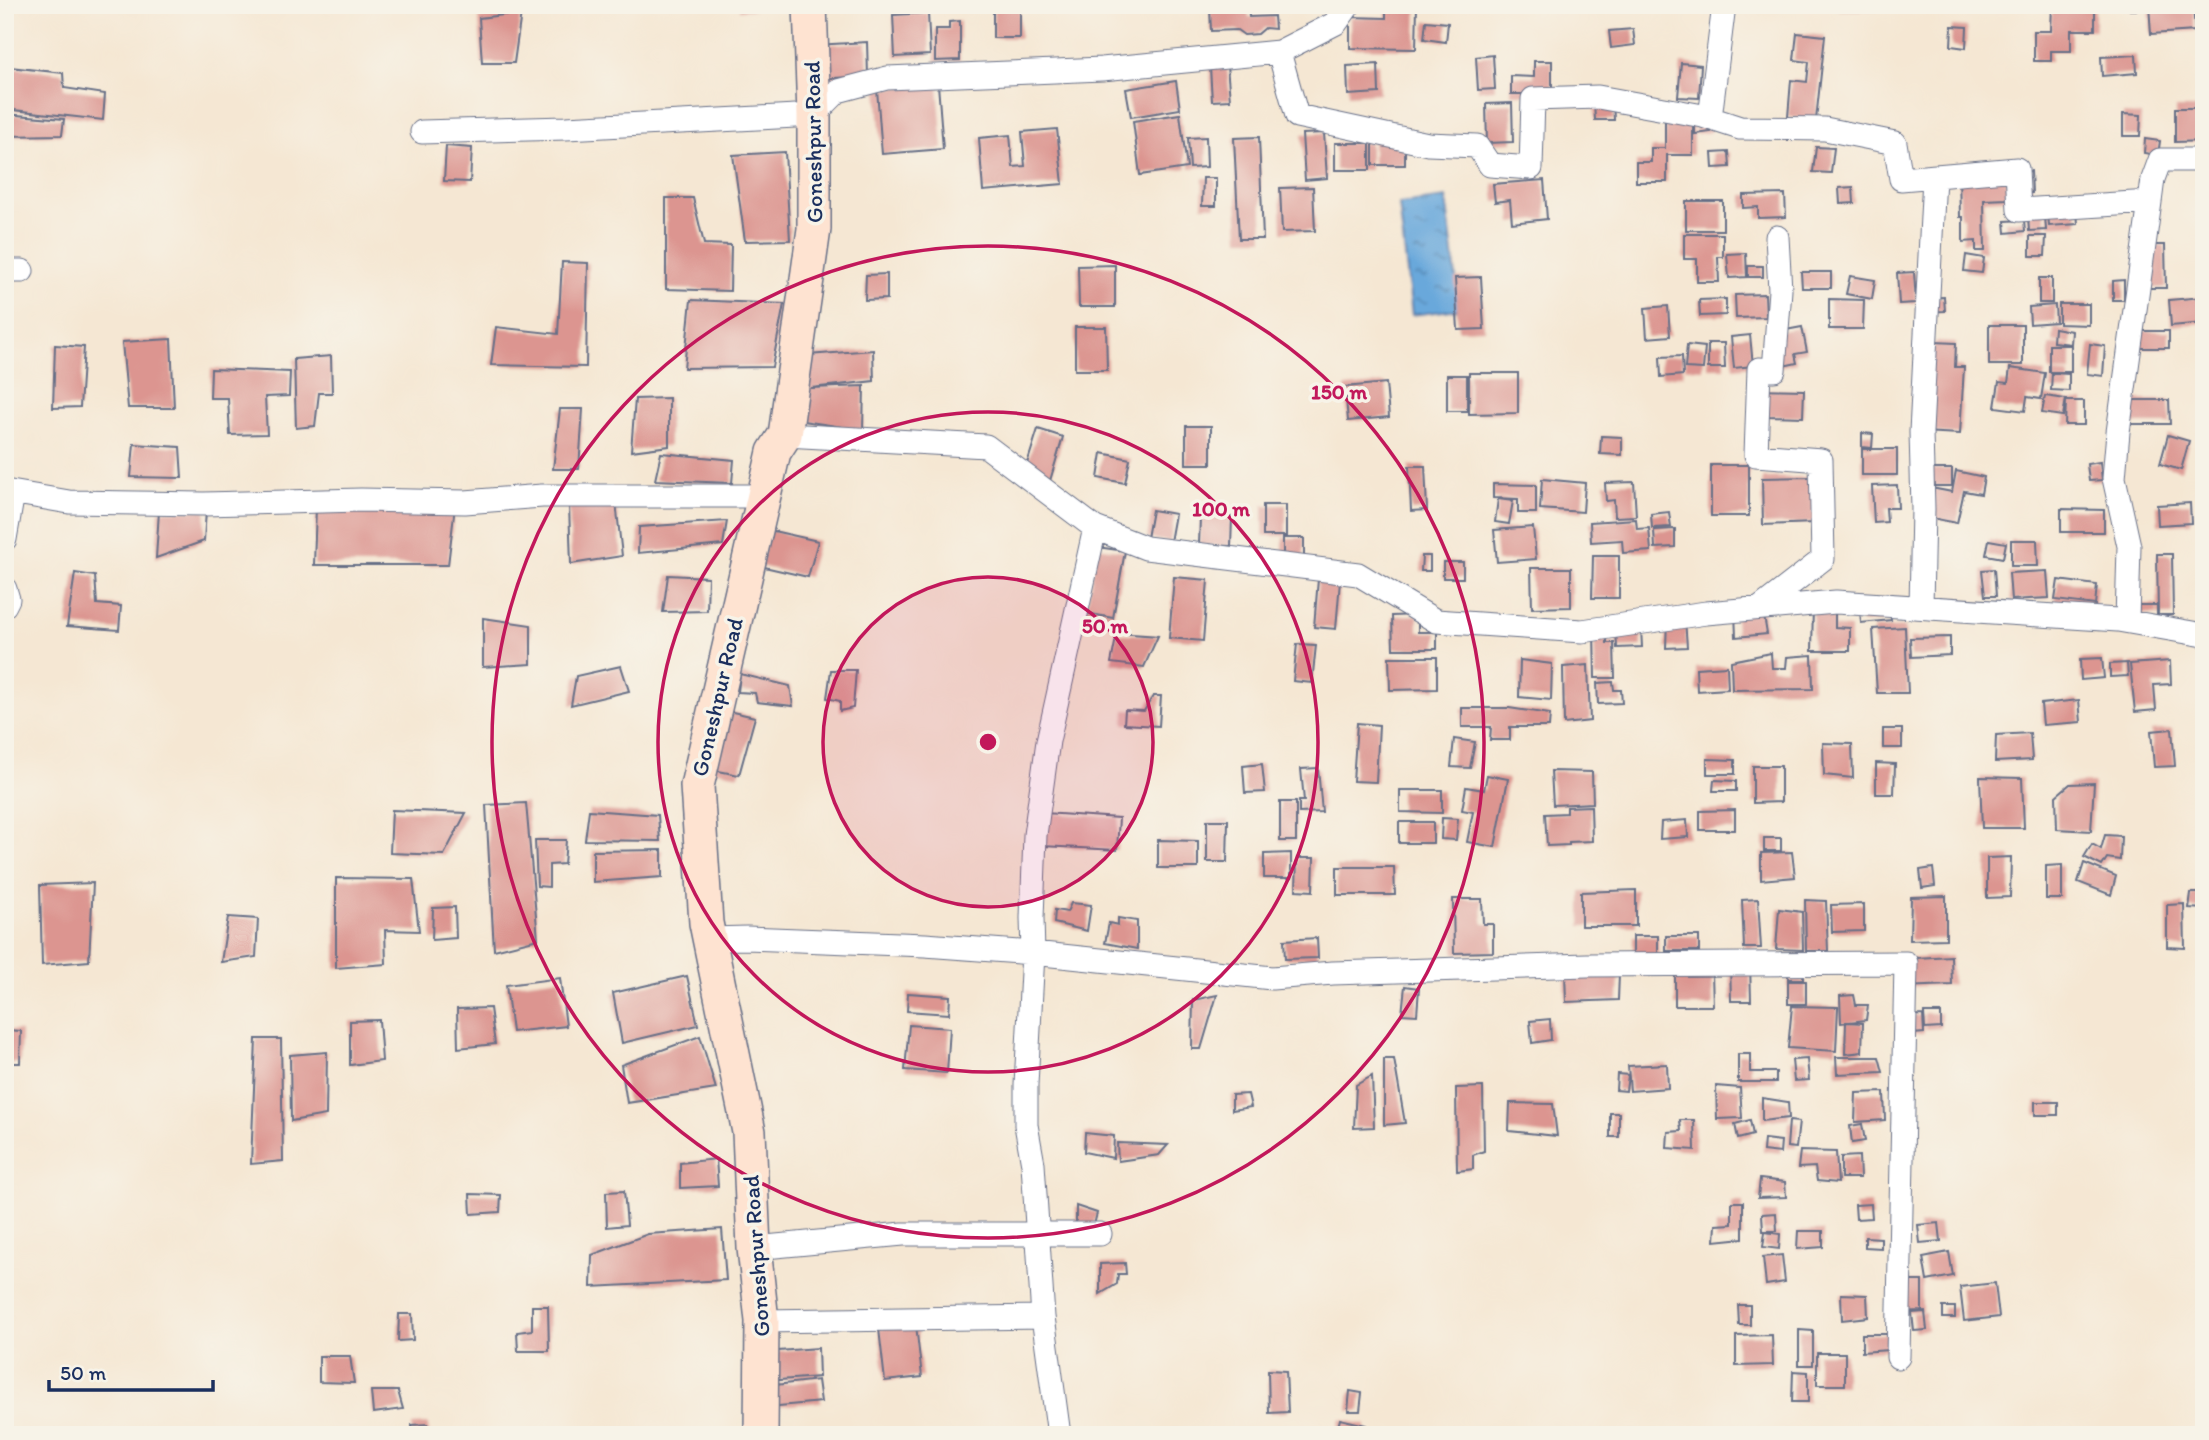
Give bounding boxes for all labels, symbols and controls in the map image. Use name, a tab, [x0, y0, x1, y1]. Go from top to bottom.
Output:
street label: Goneshpur Road	[798, 60, 828, 223]
text: 150 m	[1311, 379, 1367, 404]
text: 100 m	[1192, 496, 1250, 521]
text: 50 m	[1082, 613, 1129, 638]
street label: Goneshpur Road	[685, 614, 749, 779]
centre of rings	[976, 730, 1000, 754]
street label: Goneshpur Road	[736, 1174, 776, 1338]
scale bar	[49, 1349, 214, 1393]
text: 50 m	[60, 1360, 107, 1385]

